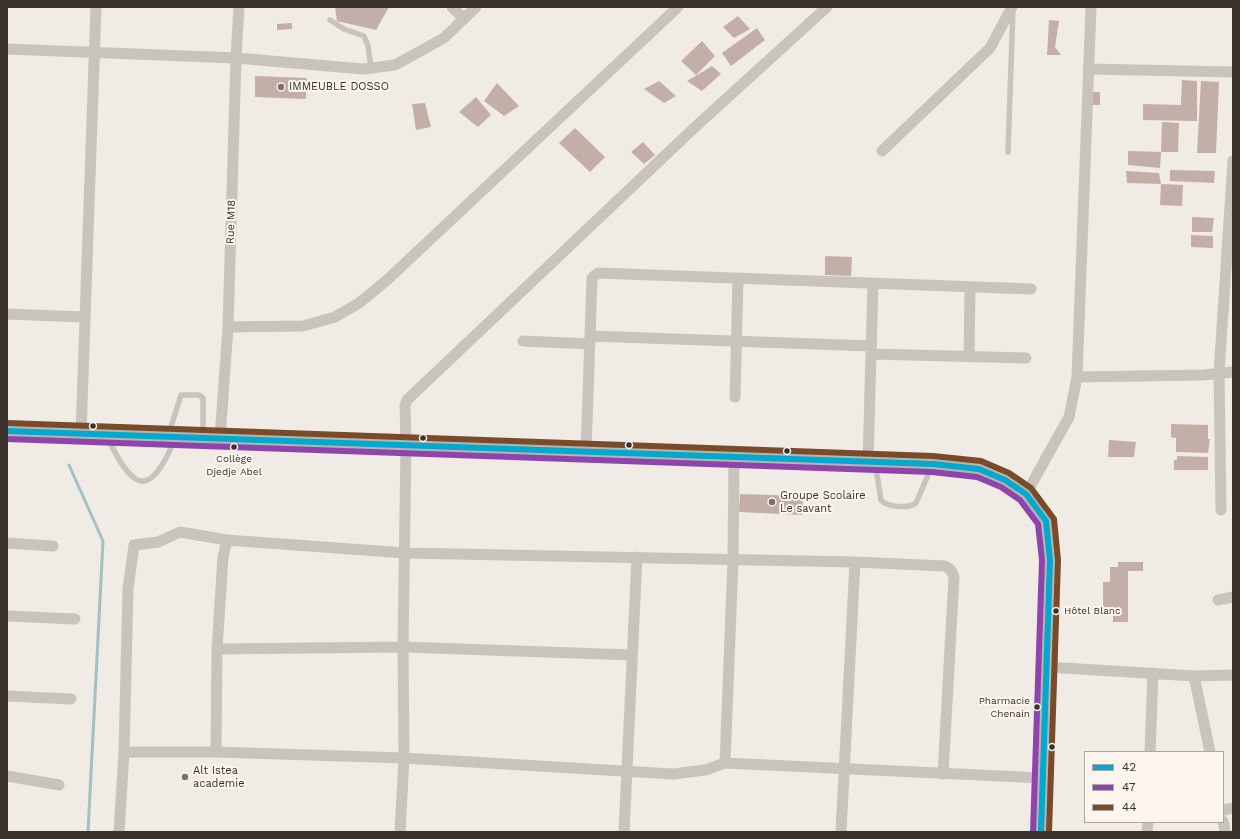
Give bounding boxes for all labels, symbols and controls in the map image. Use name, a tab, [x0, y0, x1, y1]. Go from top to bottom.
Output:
place label: IMMEUBLE DOSSO	[289, 80, 389, 94]
marker: IMMEUBLE DOSSO	[276, 82, 286, 92]
street label: Rue M18	[224, 200, 238, 244]
unlabelled marker	[88, 421, 98, 431]
unlabelled marker	[418, 433, 428, 443]
unlabelled marker	[624, 440, 634, 450]
marker: Collège Djedje Abel	[229, 442, 239, 452]
unlabelled marker	[782, 446, 792, 456]
place label: Collège Djedje Abel	[206, 453, 262, 476]
place label: Groupe Scolaire Le savant	[780, 489, 866, 515]
marker: Groupe Scolaire Le savant	[767, 497, 777, 507]
place label: Hôtel Blanc	[1064, 605, 1121, 617]
marker: Hôtel Blanc	[1051, 606, 1061, 616]
place label: Pharmacie Chenain	[979, 695, 1030, 718]
marker: Pharmacie Chenain	[1032, 702, 1042, 712]
unlabelled marker	[1047, 742, 1057, 752]
legend	[1084, 751, 1224, 823]
text: 42	[1122, 760, 1136, 774]
place label: Alt Istea academie	[193, 764, 245, 790]
marker: Alt Istea academie	[180, 772, 190, 782]
text: 47	[1122, 780, 1135, 794]
text: 44	[1122, 800, 1137, 814]

